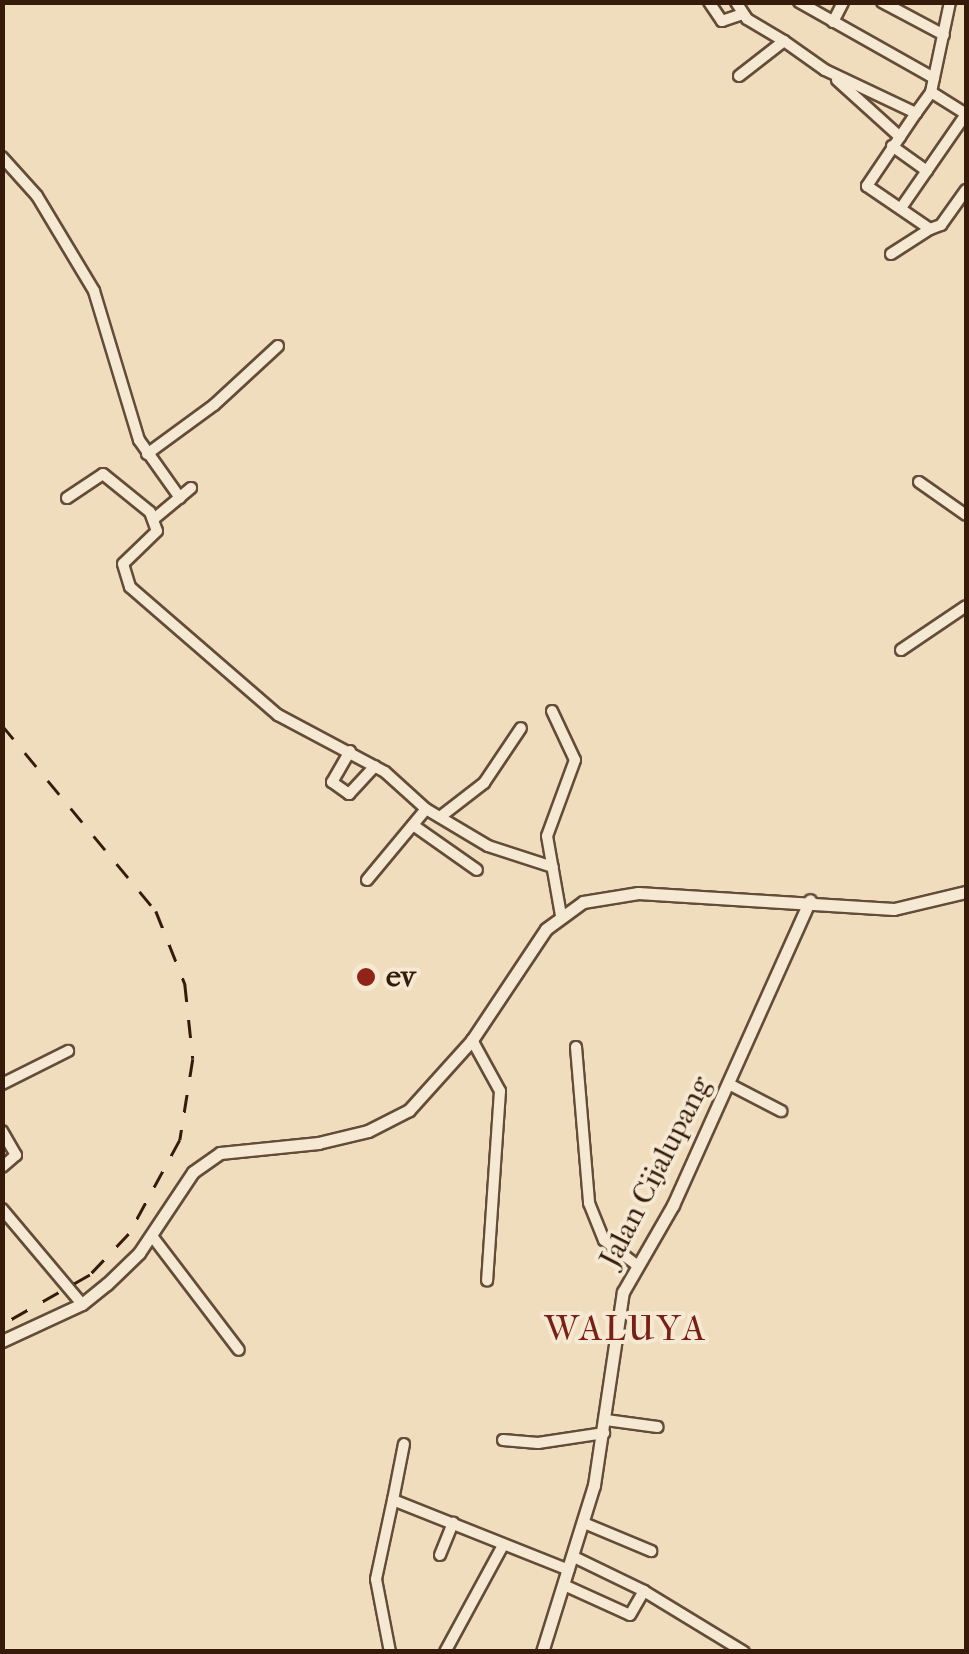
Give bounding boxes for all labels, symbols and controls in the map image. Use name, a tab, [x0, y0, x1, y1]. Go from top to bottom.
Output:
place label: ev	[386, 959, 416, 995]
marker: ev	[355, 966, 377, 988]
street label: Jalan Cijalupang	[592, 1070, 720, 1274]
district label: WALUYA	[545, 1308, 707, 1350]

